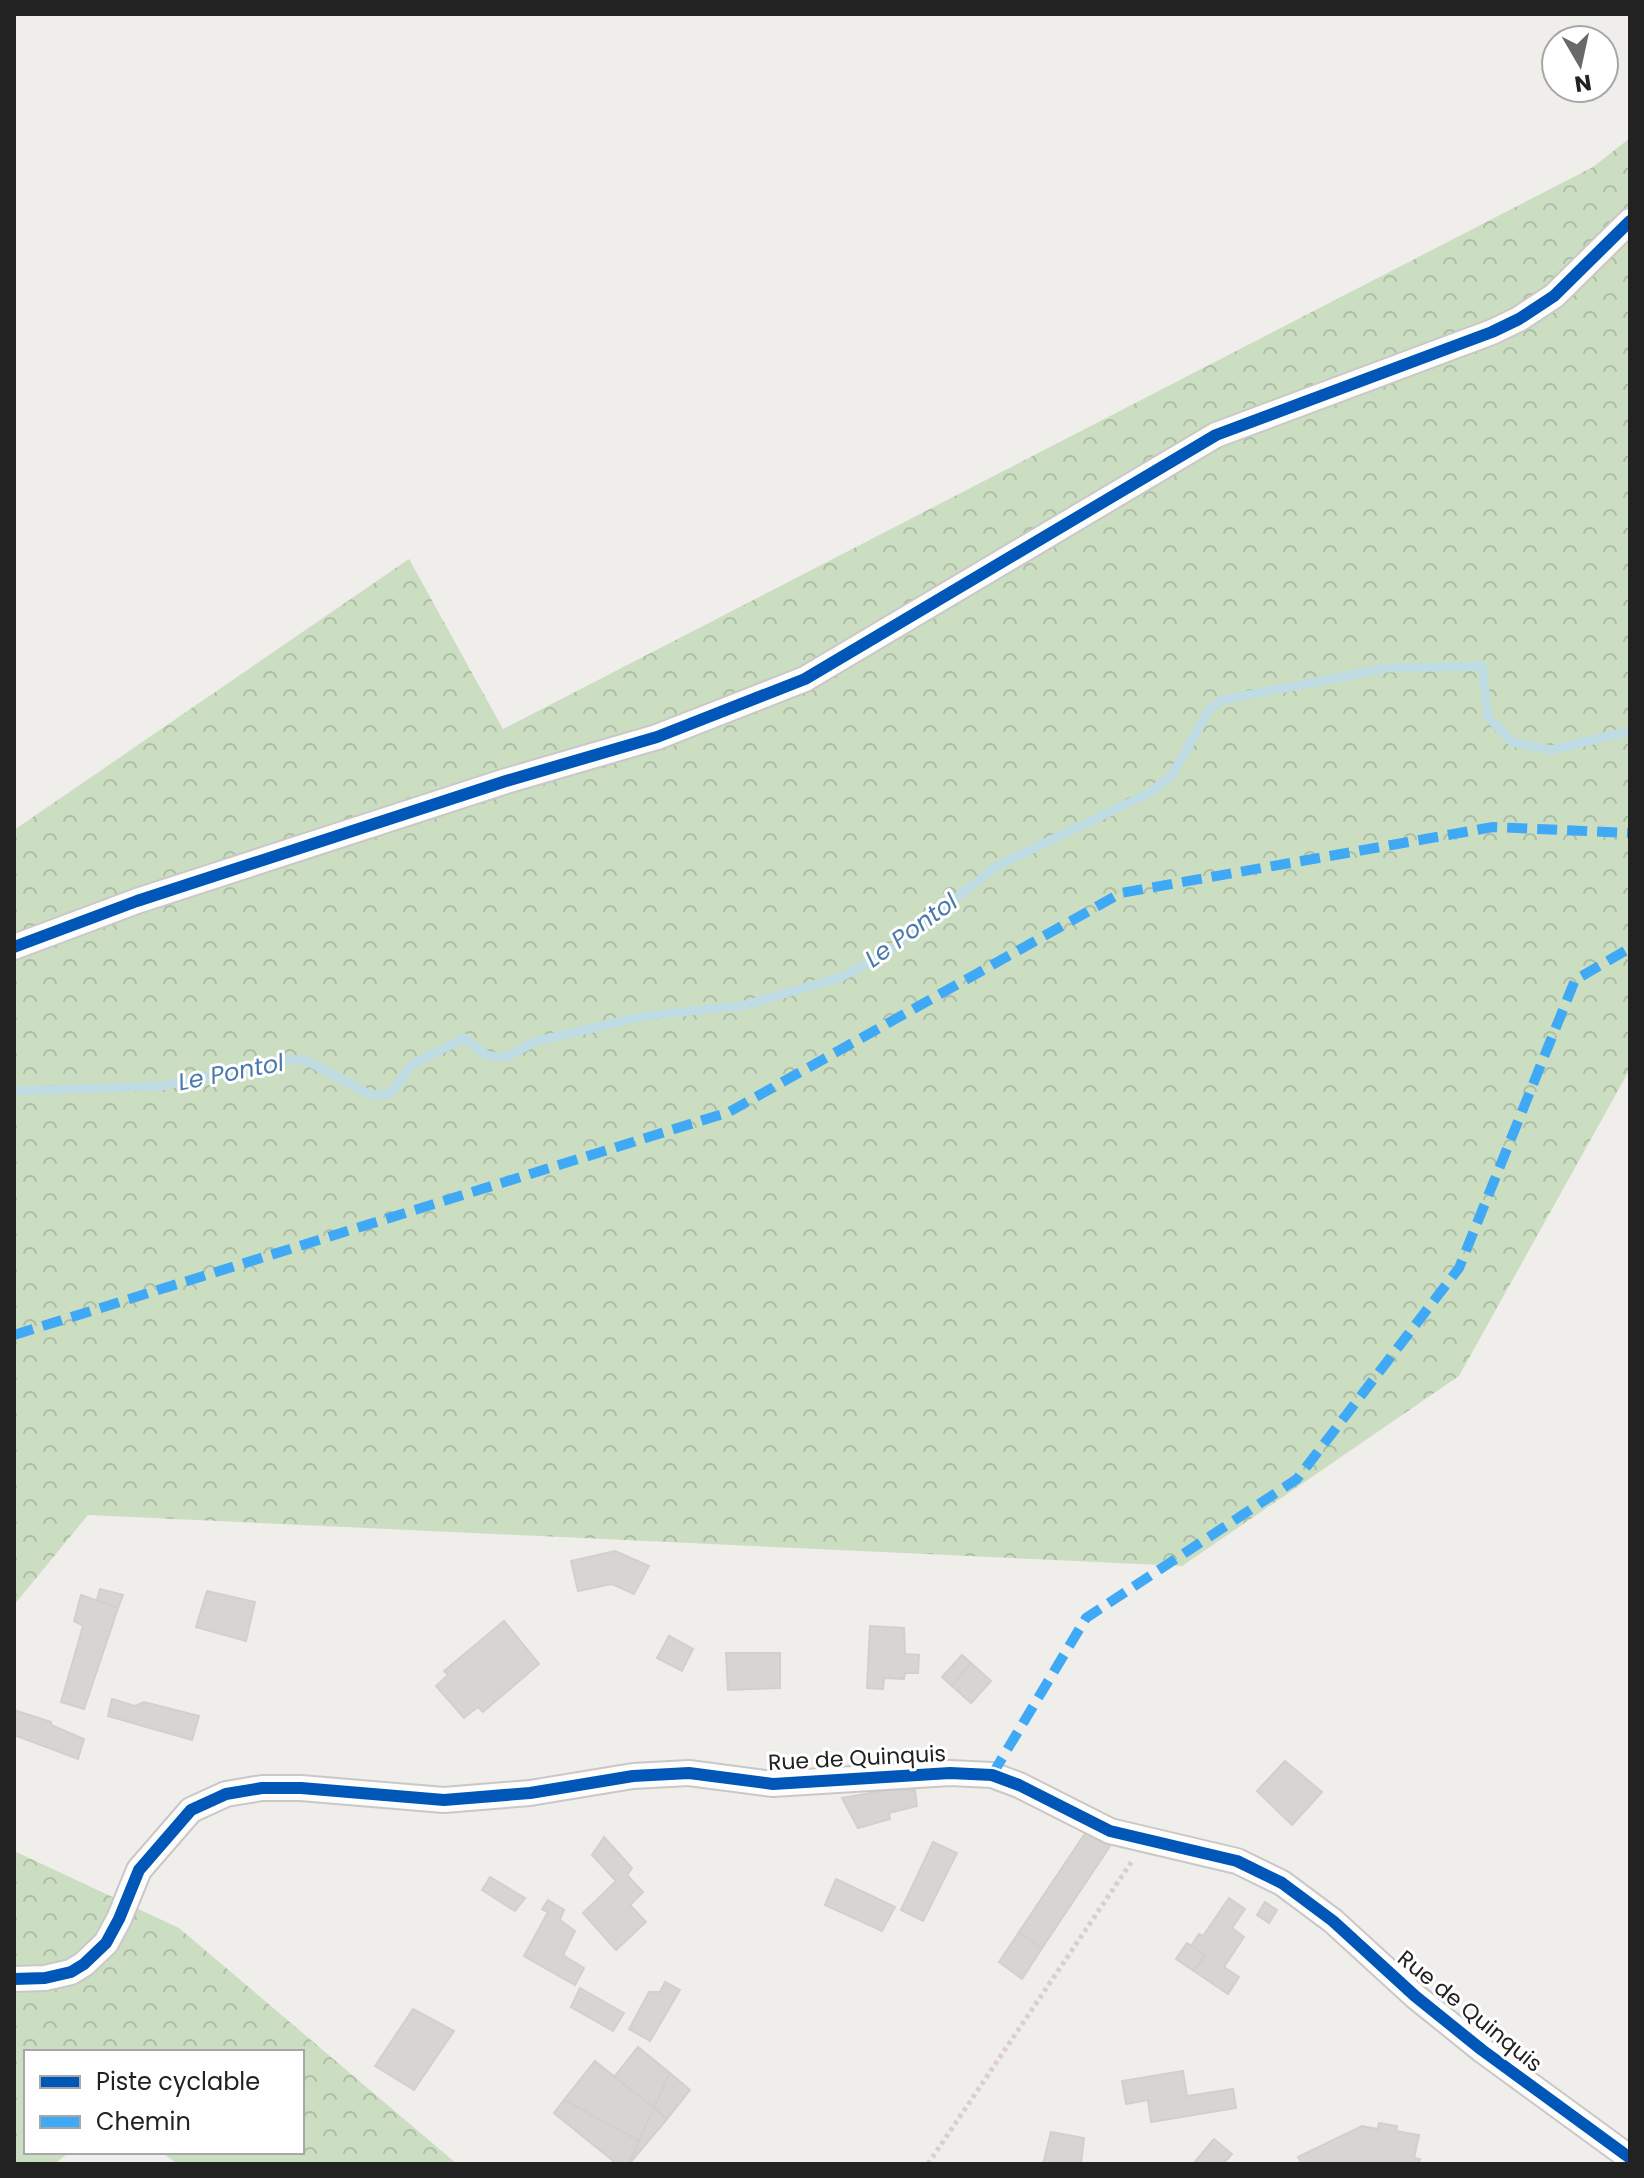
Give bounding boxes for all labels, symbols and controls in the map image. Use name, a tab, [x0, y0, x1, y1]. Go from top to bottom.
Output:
north arrow	[1540, 24, 1620, 104]
text: N	[1572, 67, 1594, 100]
water label: Le Pontol	[858, 885, 964, 975]
water label: Le Pontol	[175, 1046, 287, 1098]
street label: Rue de Quinquis	[767, 1738, 947, 1778]
street label: Rue de Quinquis	[1391, 1943, 1549, 2079]
legend	[24, 2050, 304, 2154]
text: Piste cyclable	[96, 2065, 260, 2098]
text: Chemin	[96, 2105, 191, 2138]

